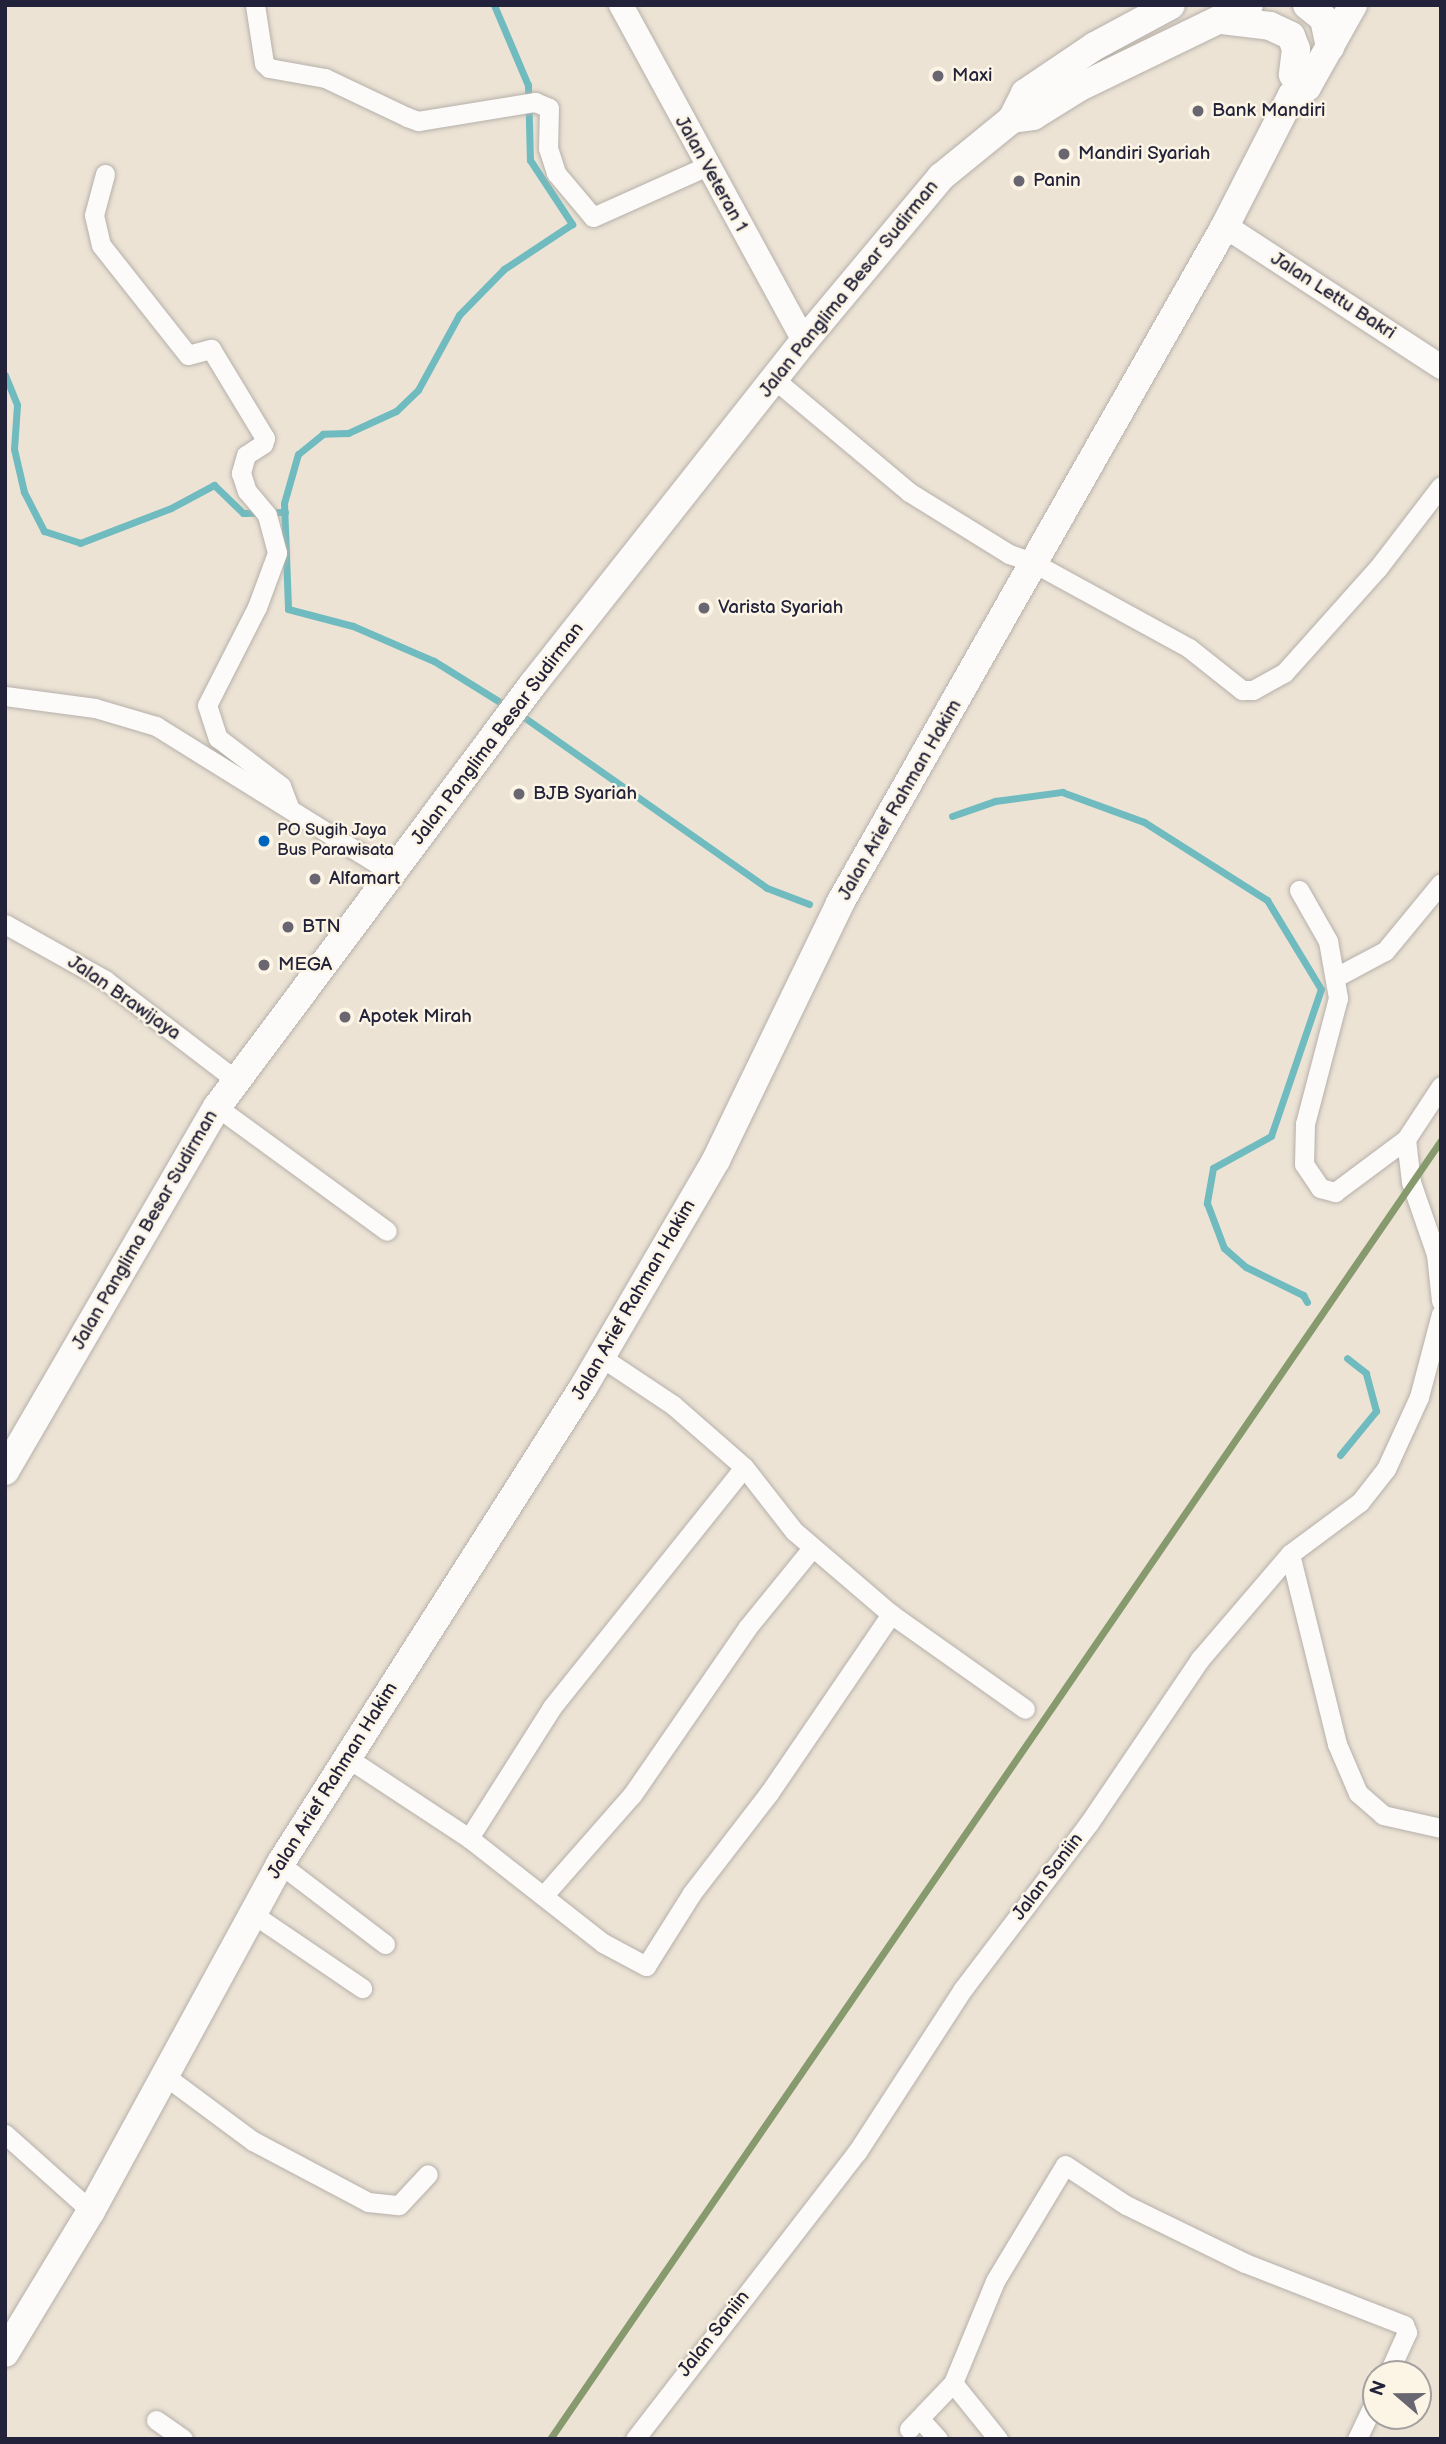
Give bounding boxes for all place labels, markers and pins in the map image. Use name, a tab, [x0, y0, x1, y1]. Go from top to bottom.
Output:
place label: Maxi	[952, 65, 992, 87]
marker: Maxi	[930, 68, 946, 84]
place label: Bank Mandiri	[1212, 100, 1325, 122]
marker: Bank Mandiri	[1190, 103, 1206, 119]
place label: Mandiri Syariah	[1078, 143, 1211, 165]
marker: Mandiri Syariah	[1056, 146, 1072, 162]
place label: Panin	[1033, 170, 1081, 192]
marker: Panin	[1011, 173, 1027, 189]
place label: Varista Syariah	[718, 597, 844, 619]
marker: Varista Syariah	[696, 600, 712, 616]
place label: BJB Syariah	[533, 783, 637, 805]
marker: BJB Syariah	[511, 786, 527, 802]
place label: PO Sugih Jaya Bus Parawisata	[277, 821, 394, 861]
marker: PO Sugih Jaya Bus Parawisata	[257, 834, 271, 848]
place label: Alfamart	[329, 868, 400, 890]
marker: Alfamart	[307, 871, 323, 887]
place label: BTN	[302, 916, 341, 938]
marker: BTN	[280, 919, 296, 935]
place label: MEGA	[278, 954, 332, 976]
marker: MEGA	[256, 957, 272, 973]
place label: Apotek Mirah	[359, 1006, 472, 1028]
marker: Apotek Mirah	[337, 1009, 353, 1025]

